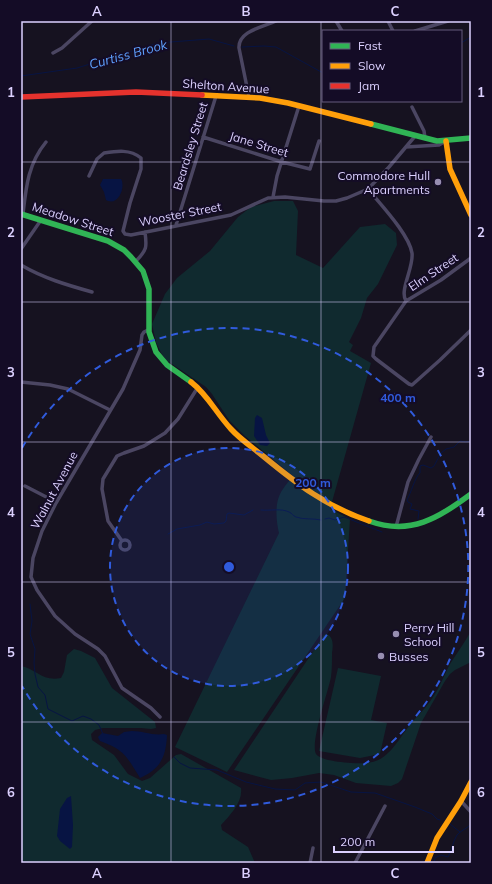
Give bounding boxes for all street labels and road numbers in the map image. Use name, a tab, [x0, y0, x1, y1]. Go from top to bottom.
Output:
street label: Shelton Avenue	[182, 75, 270, 97]
street label: Beardsley Street	[169, 100, 211, 192]
street label: Jane Street	[228, 128, 290, 160]
street label: Meadow Street	[30, 199, 116, 239]
street label: Wooster Street	[138, 199, 222, 229]
street label: Elm Street	[405, 250, 461, 294]
street label: Walnut Avenue	[27, 449, 81, 531]

